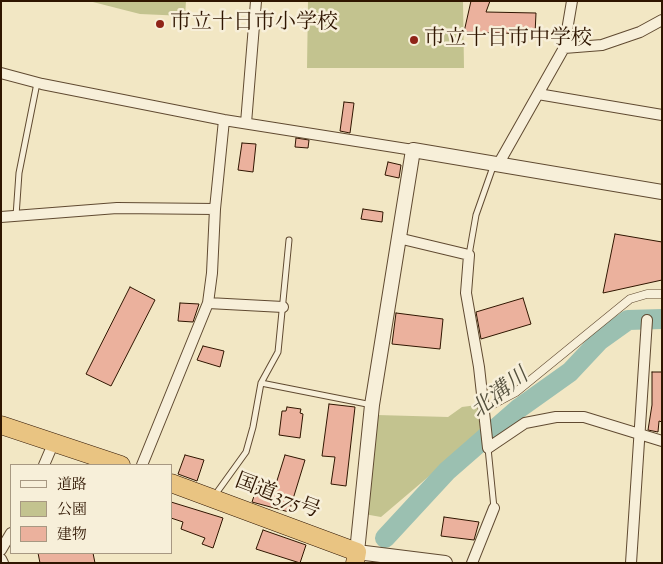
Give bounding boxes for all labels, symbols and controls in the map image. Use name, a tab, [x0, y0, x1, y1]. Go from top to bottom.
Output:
place label: 市立十日市小学校	[170, 11, 338, 37]
marker: 市立十日市小学校	[154, 18, 166, 30]
place label: 市立十日市中学校	[424, 27, 592, 53]
marker: 市立十日市中学校	[408, 34, 420, 46]
water label: 北溝川	[467, 364, 535, 426]
legend	[10, 464, 172, 554]
street label: 国道375号	[231, 470, 323, 526]
text: 道路	[57, 475, 87, 496]
text: 公園	[57, 500, 87, 521]
text: 建物	[57, 525, 87, 546]

